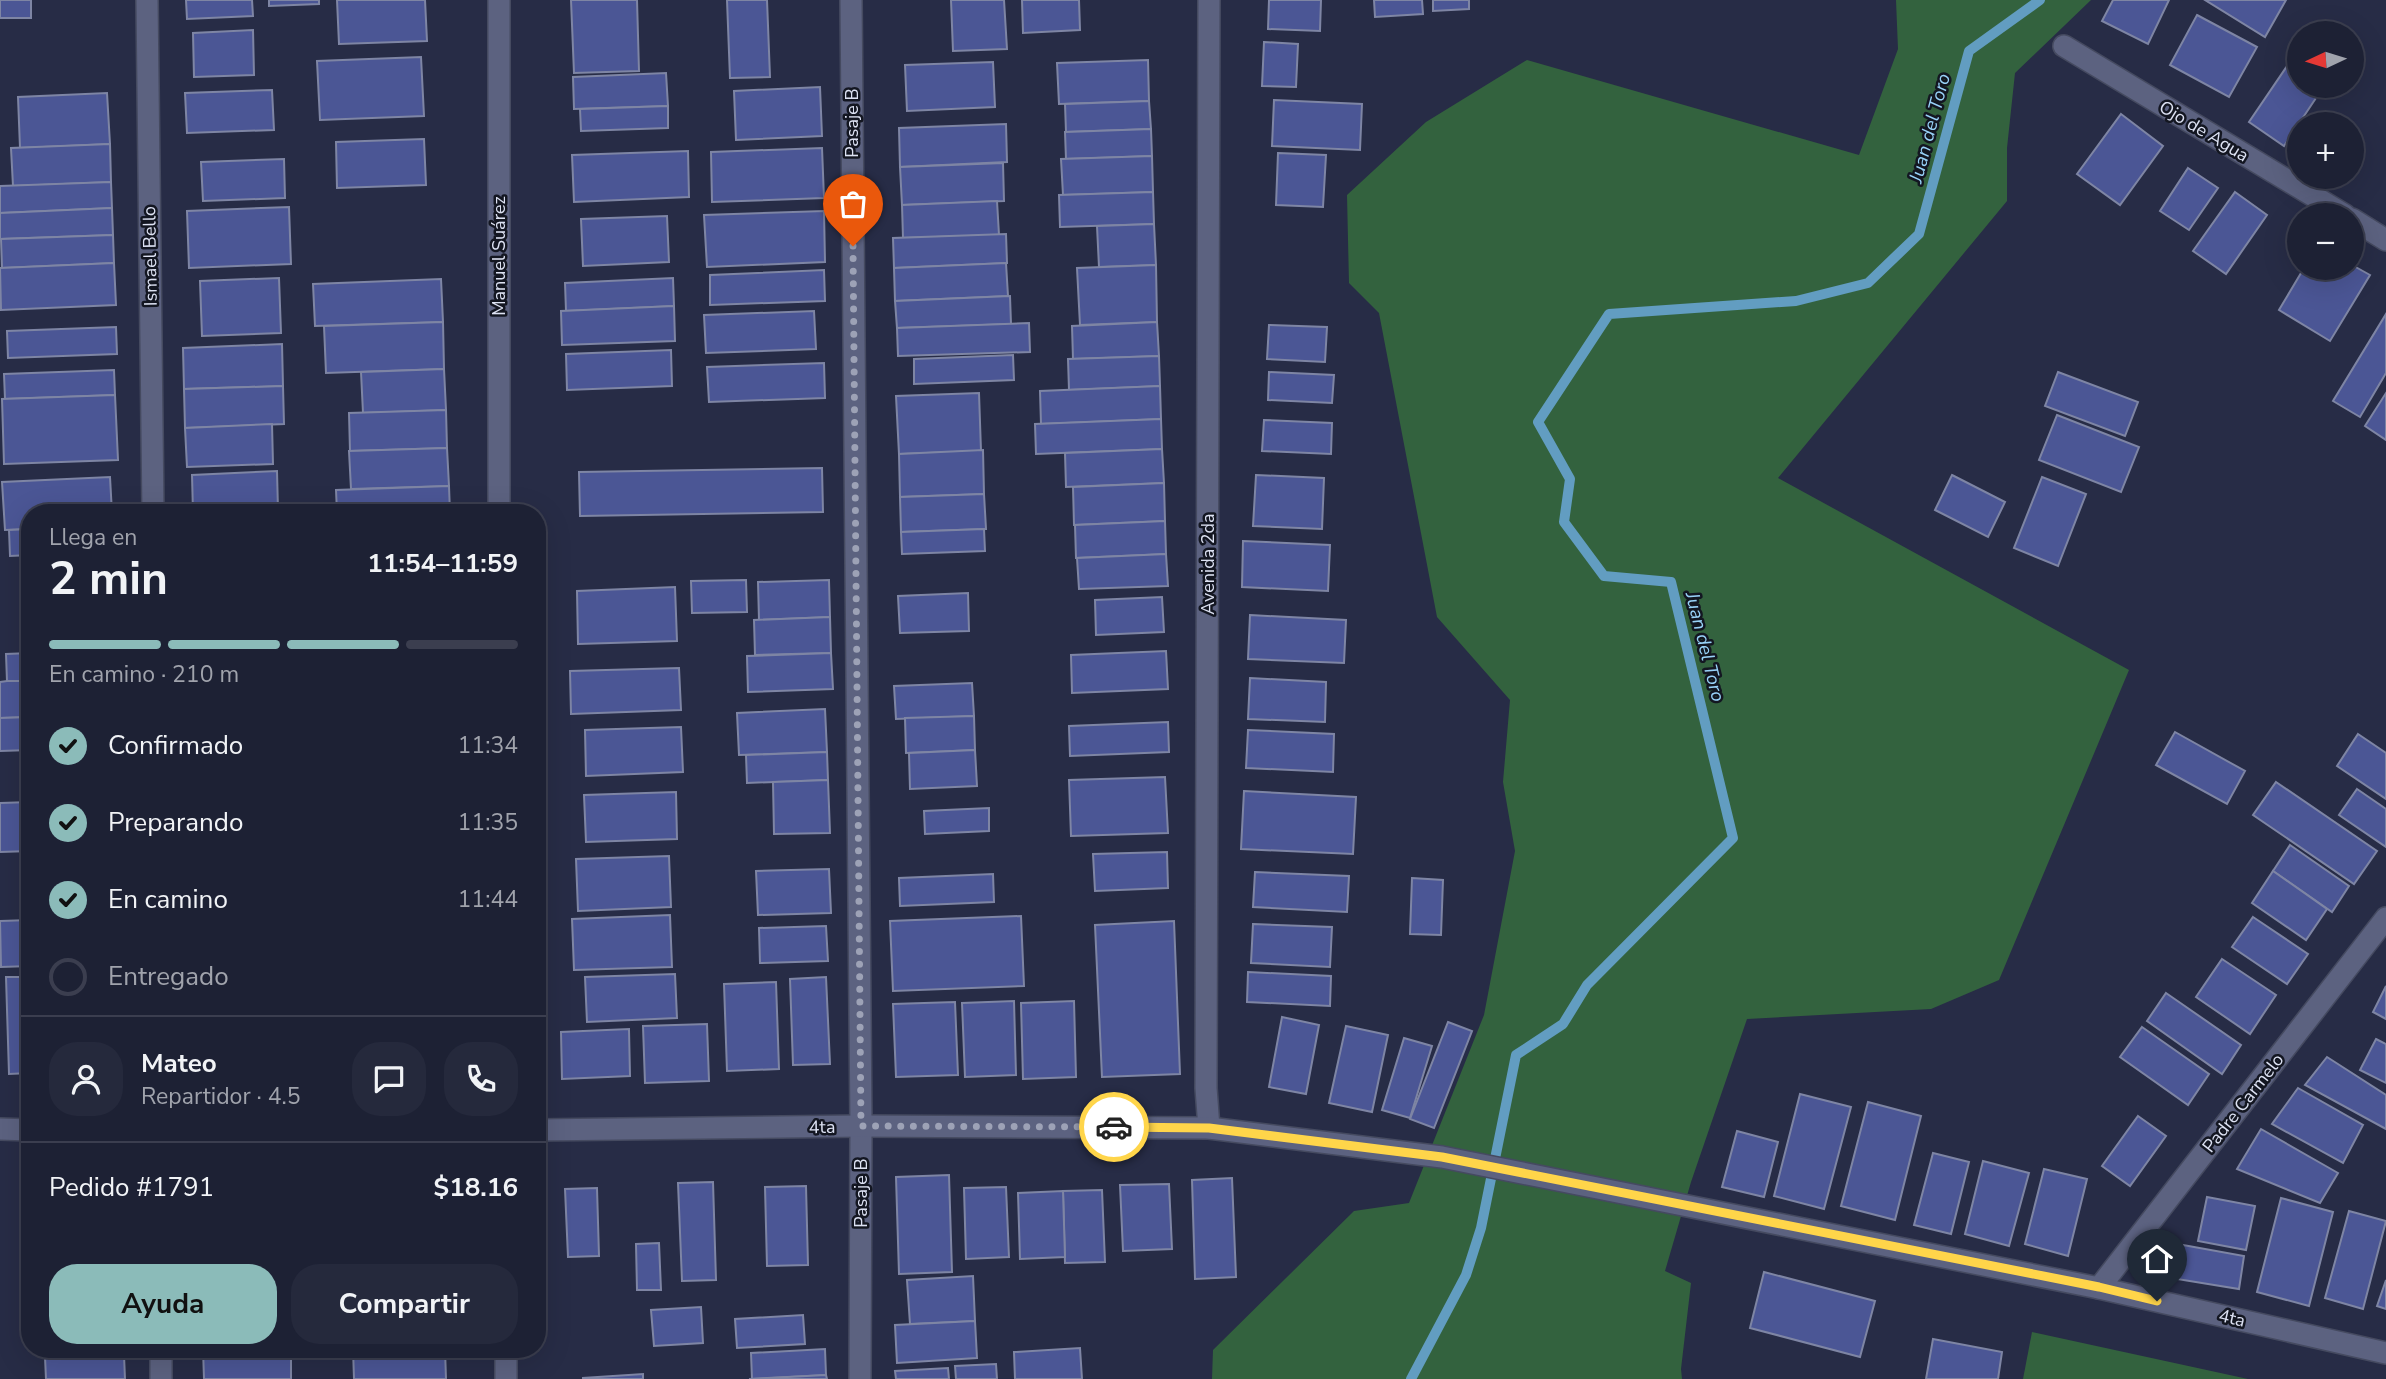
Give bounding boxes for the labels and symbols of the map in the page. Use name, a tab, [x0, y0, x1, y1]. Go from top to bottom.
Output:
north arrow	[2287, 21, 2364, 98]
water label: Juan del Toro	[1903, 71, 1957, 186]
street label: Pasaje B	[840, 88, 864, 158]
street label: Ojo de Agua	[2155, 95, 2253, 167]
pin	[823, 174, 883, 246]
street label: Manuel Suárez	[487, 196, 511, 316]
street label: Ismael Bello	[137, 206, 163, 306]
street label: Avenida 2da	[1196, 513, 1220, 615]
water label: Juan del Toro	[1679, 589, 1731, 705]
street label: Padre Carmelo	[2197, 1049, 2289, 1157]
courier	[1079, 1092, 1149, 1162]
street label: 4ta	[808, 1115, 836, 1139]
street label: Pasaje B	[849, 1158, 873, 1228]
pin	[2127, 1229, 2187, 1301]
street label: 4ta	[2216, 1303, 2248, 1333]

